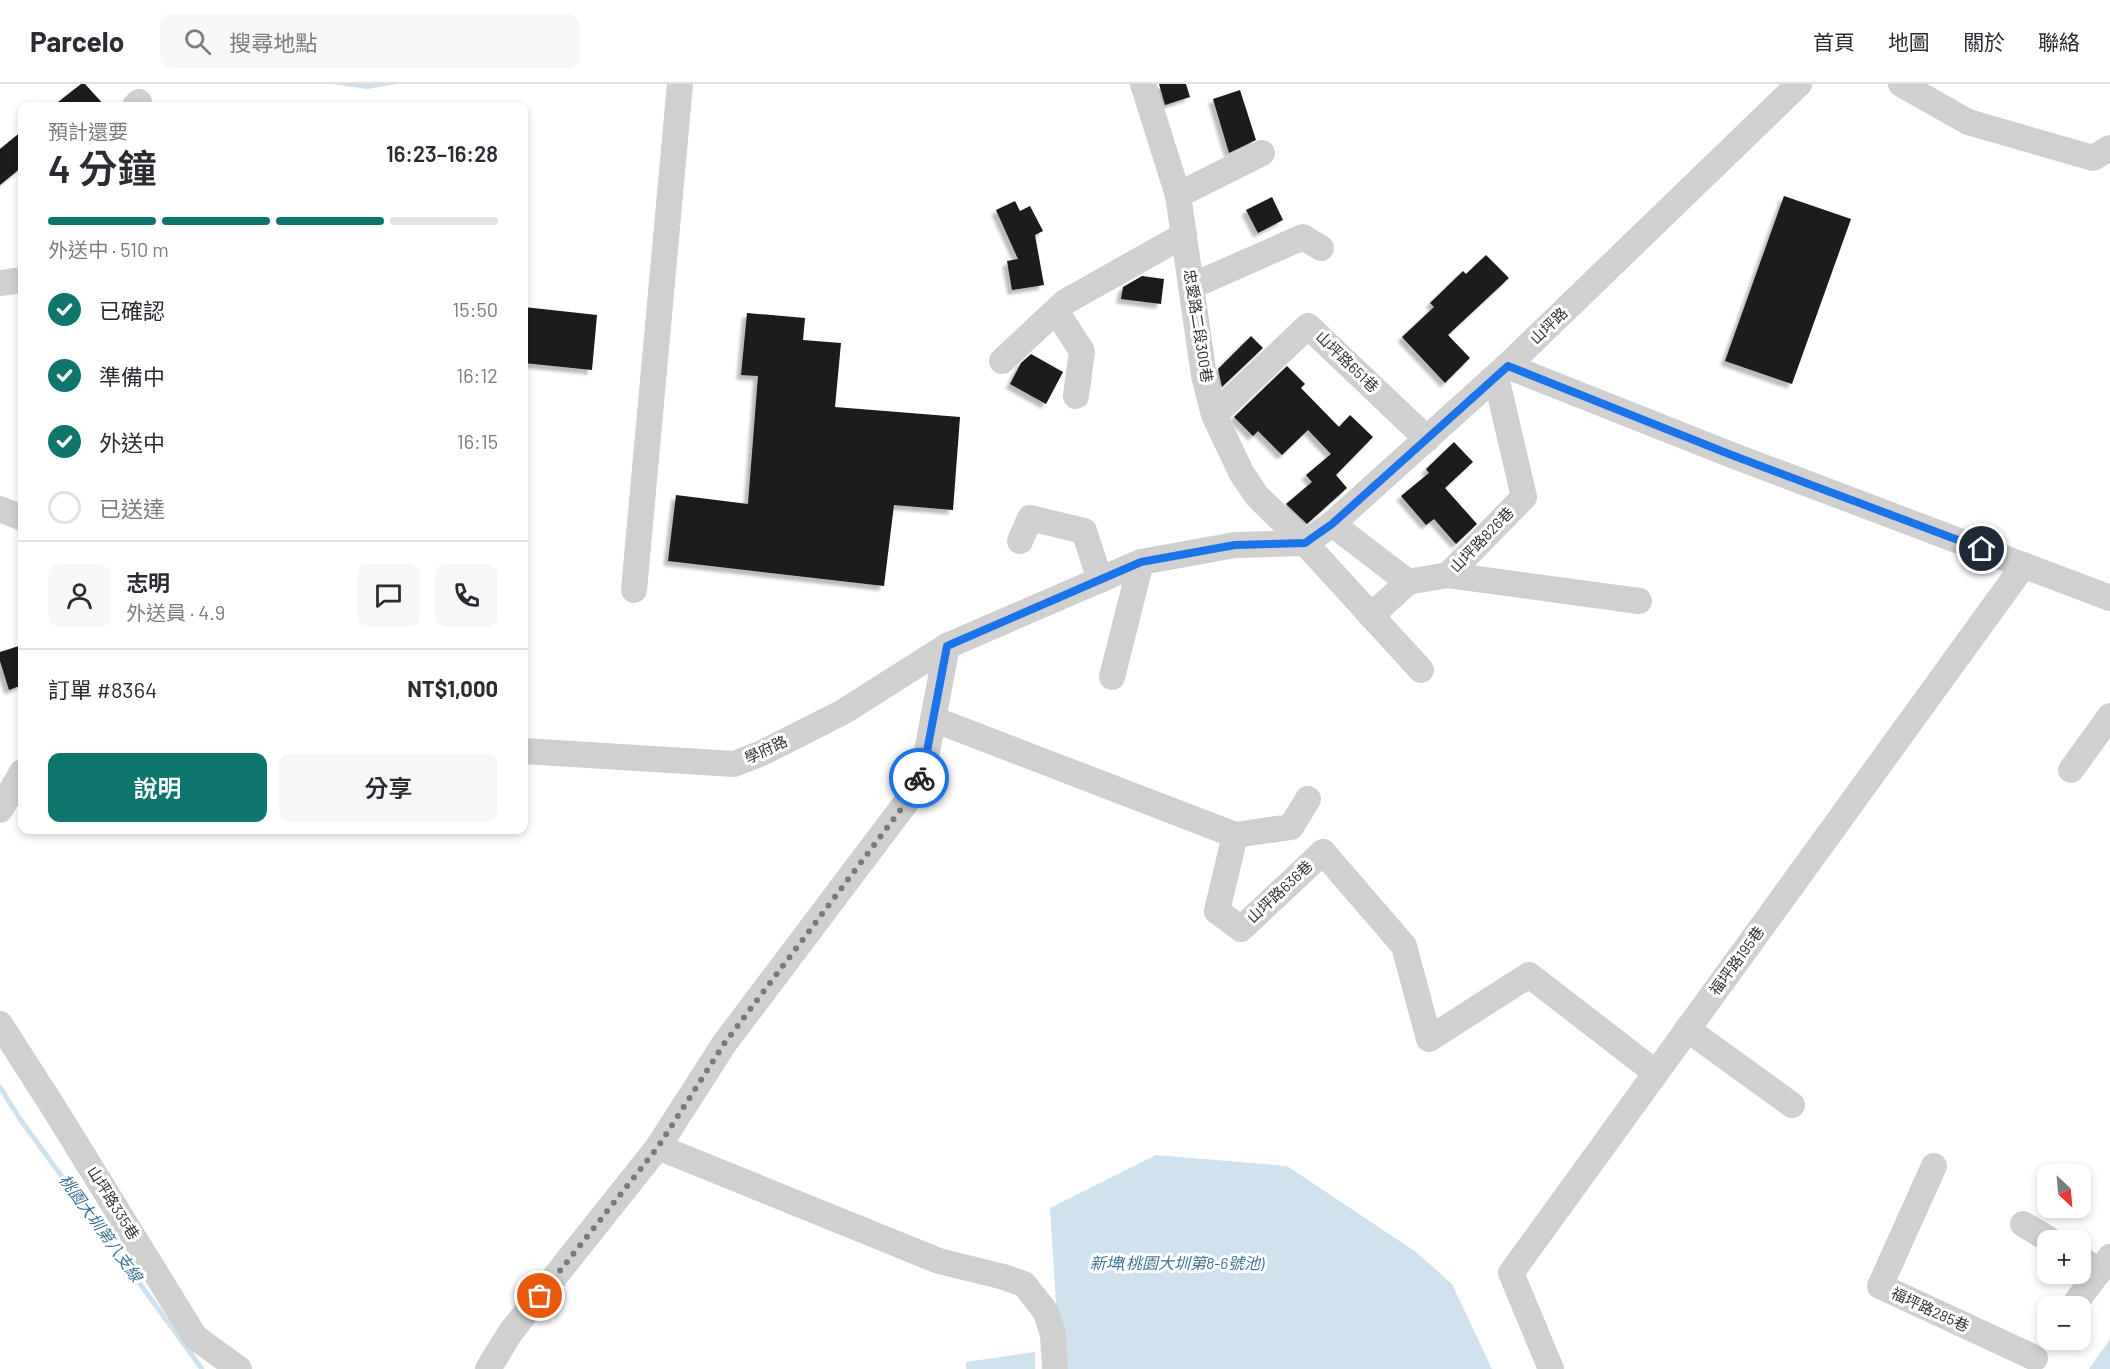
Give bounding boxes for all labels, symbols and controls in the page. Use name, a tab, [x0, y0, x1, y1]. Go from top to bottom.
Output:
search box	[160, 14, 580, 68]
text: Parcelo	[30, 24, 124, 58]
icon: search	[181, 25, 214, 58]
text: 搜尋地點	[229, 29, 317, 55]
text: 首頁	[1813, 29, 1855, 54]
text: 地圖	[1888, 29, 1930, 54]
text: 關於	[1963, 29, 2005, 54]
text: 聯絡	[2038, 29, 2080, 54]
text: 預計還要	[48, 119, 128, 143]
text: 16:23–16:28	[386, 140, 498, 166]
text: 4 分鐘	[48, 144, 157, 191]
text: 外送中 · 510 m	[48, 237, 169, 261]
street label: 忠愛路二段300巷	[1181, 268, 1217, 384]
icon: check	[48, 293, 81, 326]
text: 已確認	[99, 297, 165, 323]
text: 15:50	[452, 297, 498, 321]
street label: 山坪路	[1526, 303, 1571, 347]
street label: 山坪路651巷	[1313, 327, 1383, 396]
icon: check	[48, 359, 81, 392]
text: 準備中	[99, 363, 165, 389]
text: 16:12	[456, 363, 498, 387]
icon: check	[48, 425, 81, 458]
text: 外送中	[99, 429, 165, 455]
text: 16:15	[457, 429, 498, 453]
text: 已送達	[99, 495, 165, 521]
street label: 山坪路826巷	[1446, 503, 1517, 576]
pin	[1956, 523, 2007, 574]
icon: home	[1965, 532, 1998, 565]
button: person	[48, 564, 111, 627]
button: chat	[357, 564, 420, 627]
button: phone	[435, 564, 498, 627]
text: 志明	[126, 569, 170, 595]
text: 外送員 · 4.9	[126, 600, 225, 624]
text: NT$1,000	[407, 675, 498, 701]
text: 訂單 #8364	[48, 676, 157, 702]
street label: 學府路	[741, 731, 790, 767]
courier	[889, 748, 949, 808]
button: 說明	[48, 753, 267, 822]
button: 分享	[279, 753, 498, 822]
icon: bike	[903, 762, 936, 795]
street label: 山坪路636巷	[1243, 856, 1316, 926]
street label: 福坪路195巷	[1705, 922, 1767, 998]
street label: 山坪路335巷	[84, 1162, 144, 1243]
north arrow	[2037, 1164, 2091, 1218]
map controls	[2037, 1164, 2091, 1350]
water label: 桃園大圳第八支線	[56, 1170, 148, 1287]
button: +	[2037, 1230, 2091, 1284]
water label: 新埤(桃園大圳第8-6號池)	[1090, 1253, 1265, 1272]
pin	[514, 1270, 565, 1321]
icon: bag	[523, 1279, 556, 1312]
street label: 福坪路285巷	[1889, 1283, 1972, 1335]
button: −	[2037, 1296, 2091, 1350]

